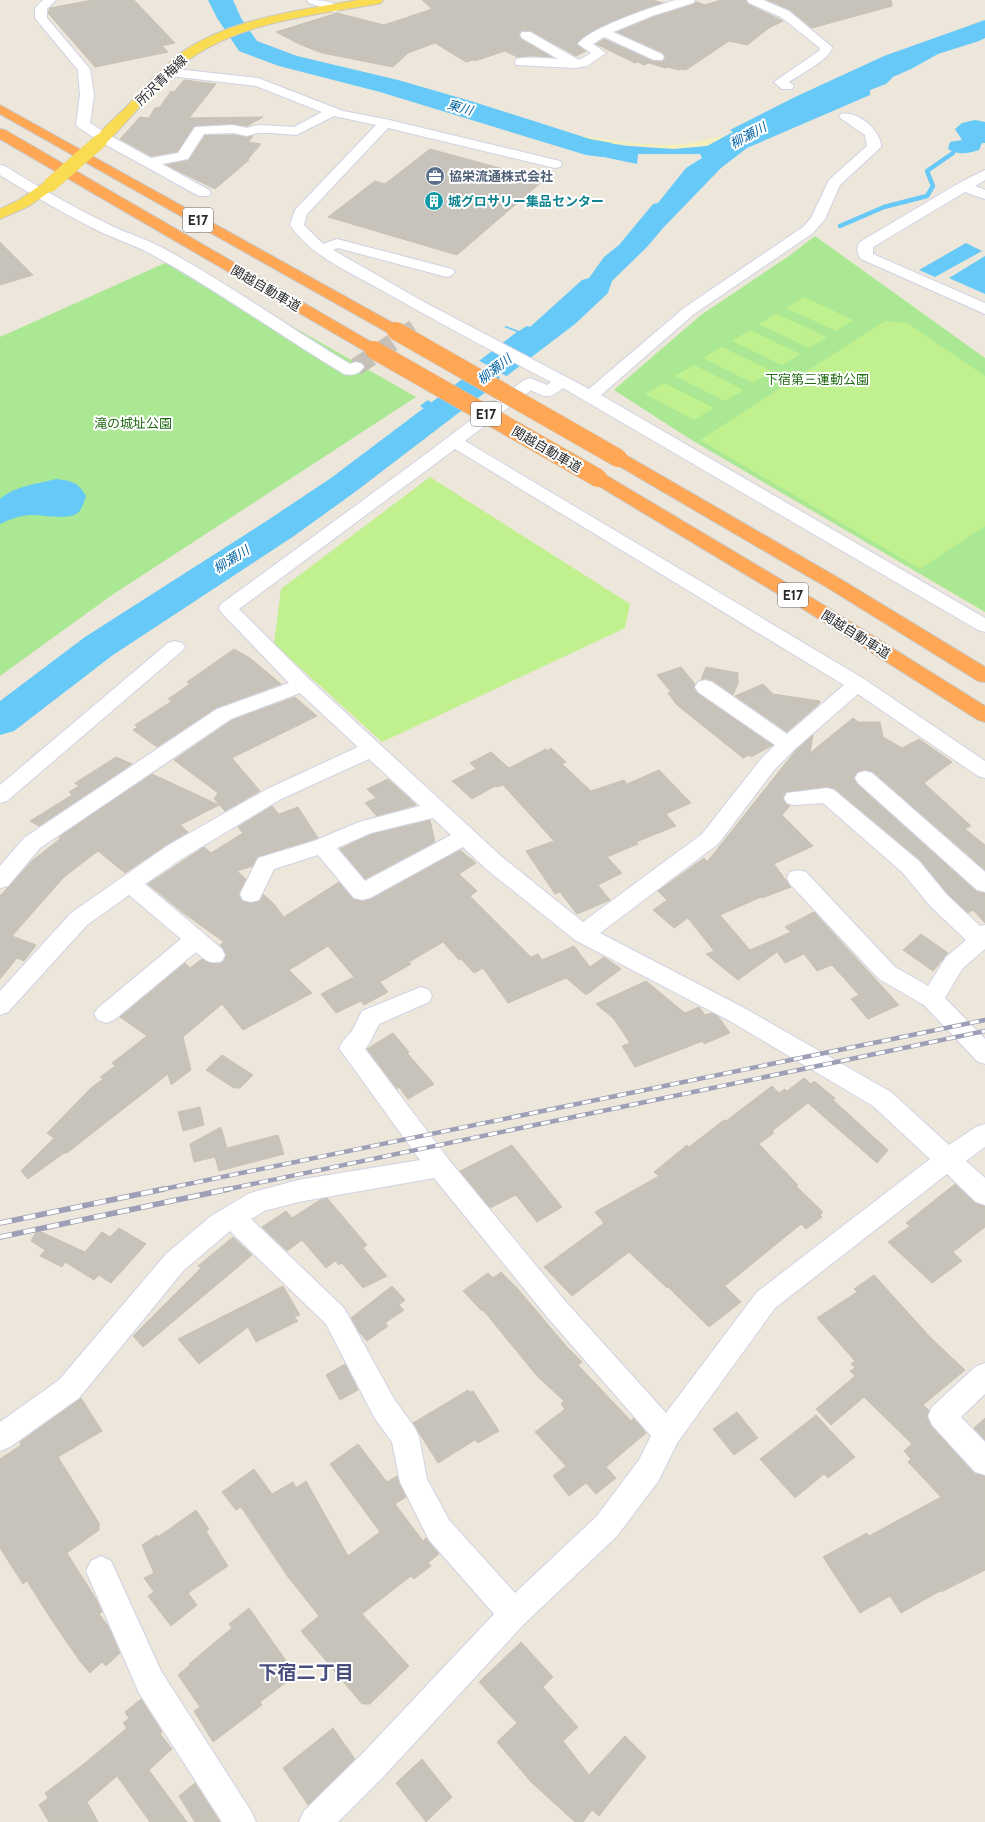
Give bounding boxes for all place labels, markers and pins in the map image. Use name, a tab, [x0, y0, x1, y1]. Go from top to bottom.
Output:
office icon: 協栄流通株式会社	[424, 165, 446, 187]
place label: 協栄流通株式会社	[449, 168, 553, 184]
building icon: 城グロサリー集品センター	[423, 190, 445, 212]
place label: 城グロサリー集品センター	[448, 193, 604, 209]

